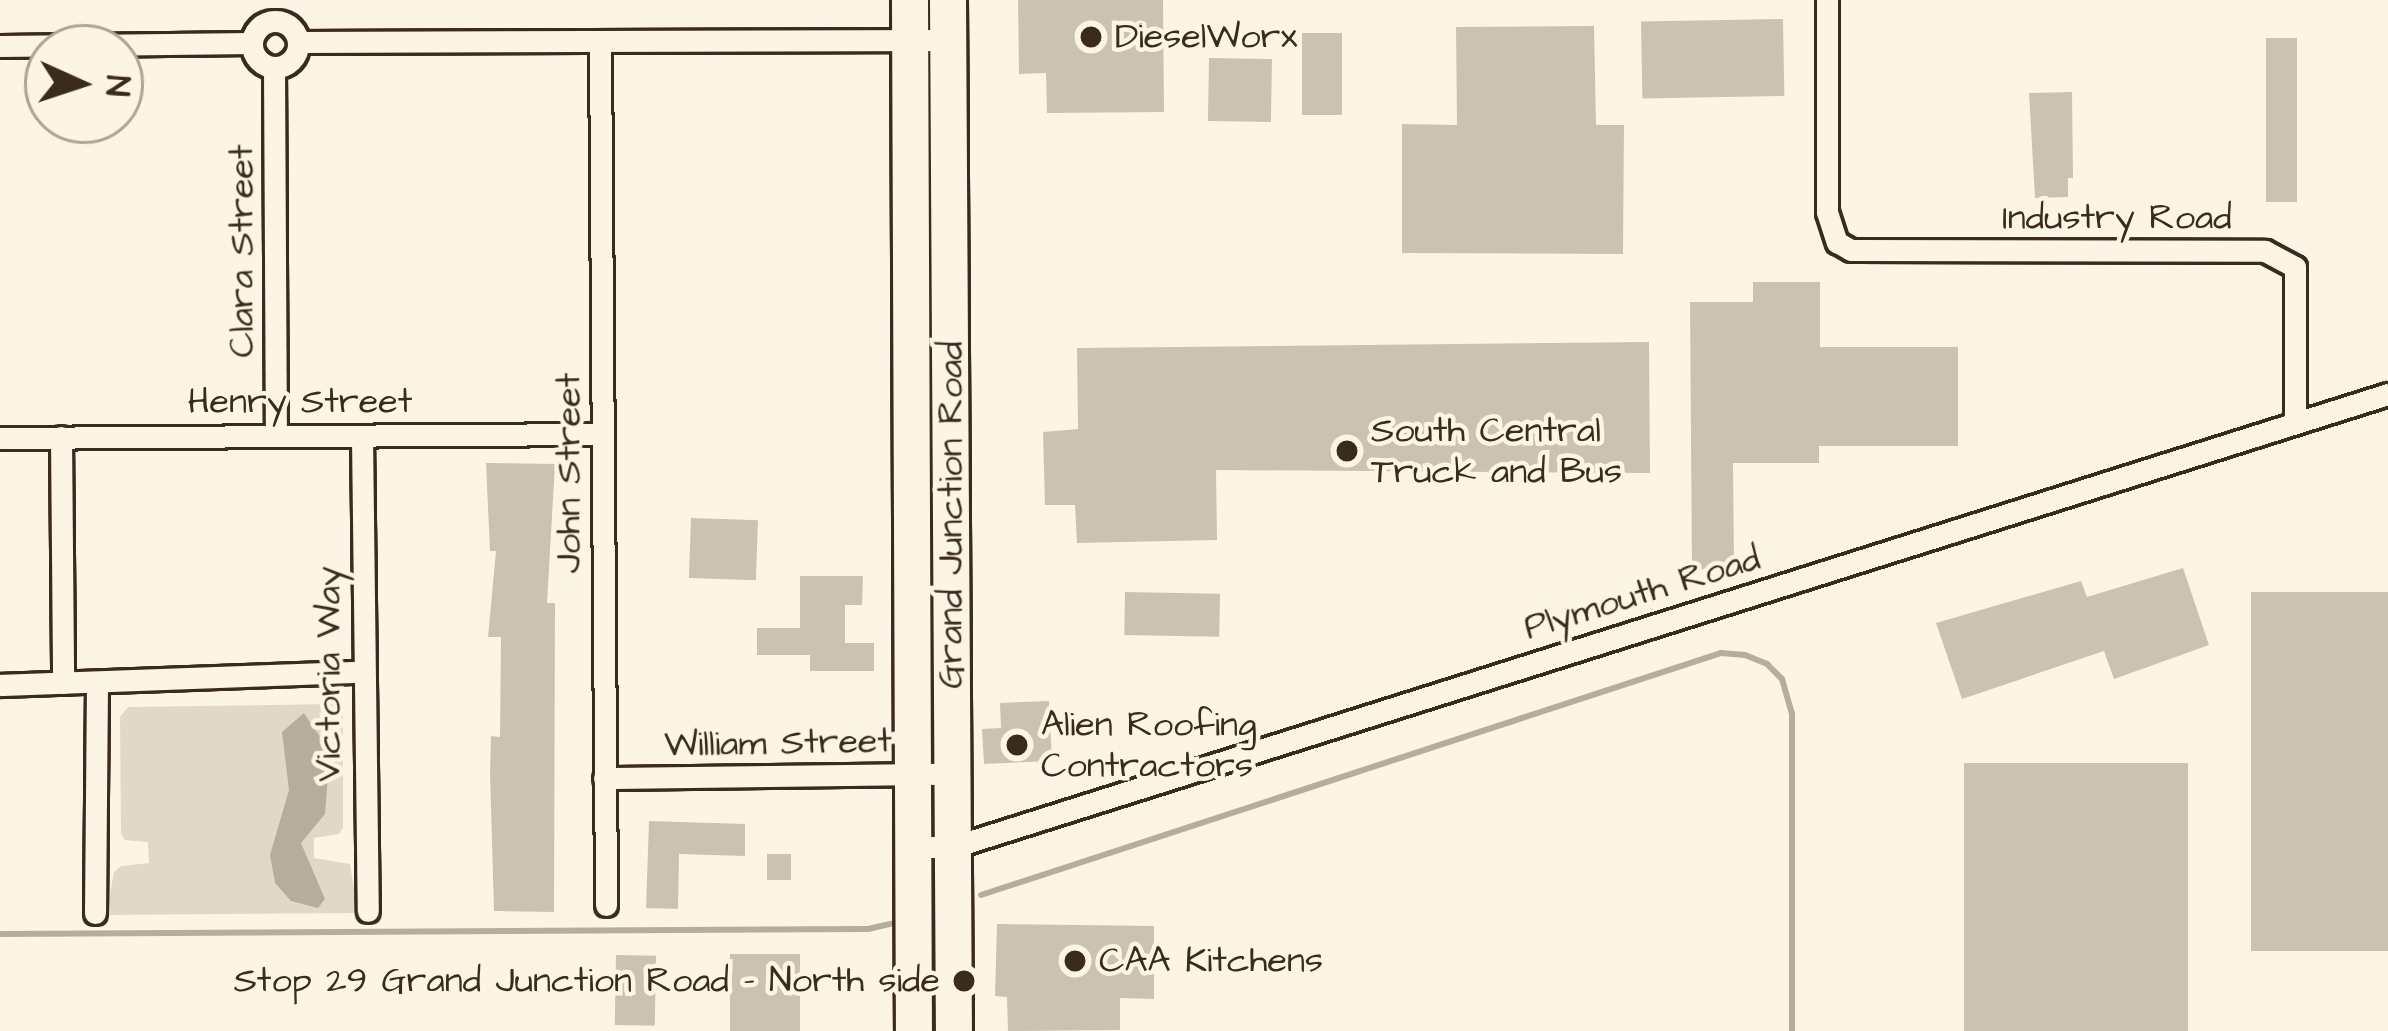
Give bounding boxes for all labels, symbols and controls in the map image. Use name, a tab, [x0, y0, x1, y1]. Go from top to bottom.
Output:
place label: DieselWorx	[1115, 15, 1297, 59]
north arrow	[24, 24, 144, 144]
marker: DieselWorx	[1078, 24, 1104, 50]
text: N	[93, 74, 140, 97]
street label: Clara Street	[220, 144, 264, 358]
street label: Industry Road	[2002, 196, 2232, 240]
street label: Grand Junction Road	[929, 341, 973, 689]
street label: John Street	[547, 373, 591, 573]
street label: Henry Street	[188, 380, 412, 424]
place label: South Central Truck and Bus	[1371, 408, 1622, 493]
marker: South Central Truck and Bus	[1334, 438, 1360, 464]
street label: Plymouth Road	[1519, 537, 1765, 649]
street label: Victoria Way	[307, 566, 351, 782]
place label: Alien Roofing Contractors	[1041, 702, 1257, 787]
street label: William Street	[664, 719, 892, 767]
marker: Alien Roofing Contractors	[1004, 732, 1030, 758]
place label: CAA Kitchens	[1099, 939, 1323, 983]
marker: CAA Kitchens	[1062, 948, 1088, 974]
place label: Stop 29 Grand Junction Road - North side	[234, 959, 940, 1003]
marker: Stop 29 Grand Junction Road - North side	[951, 968, 977, 994]

